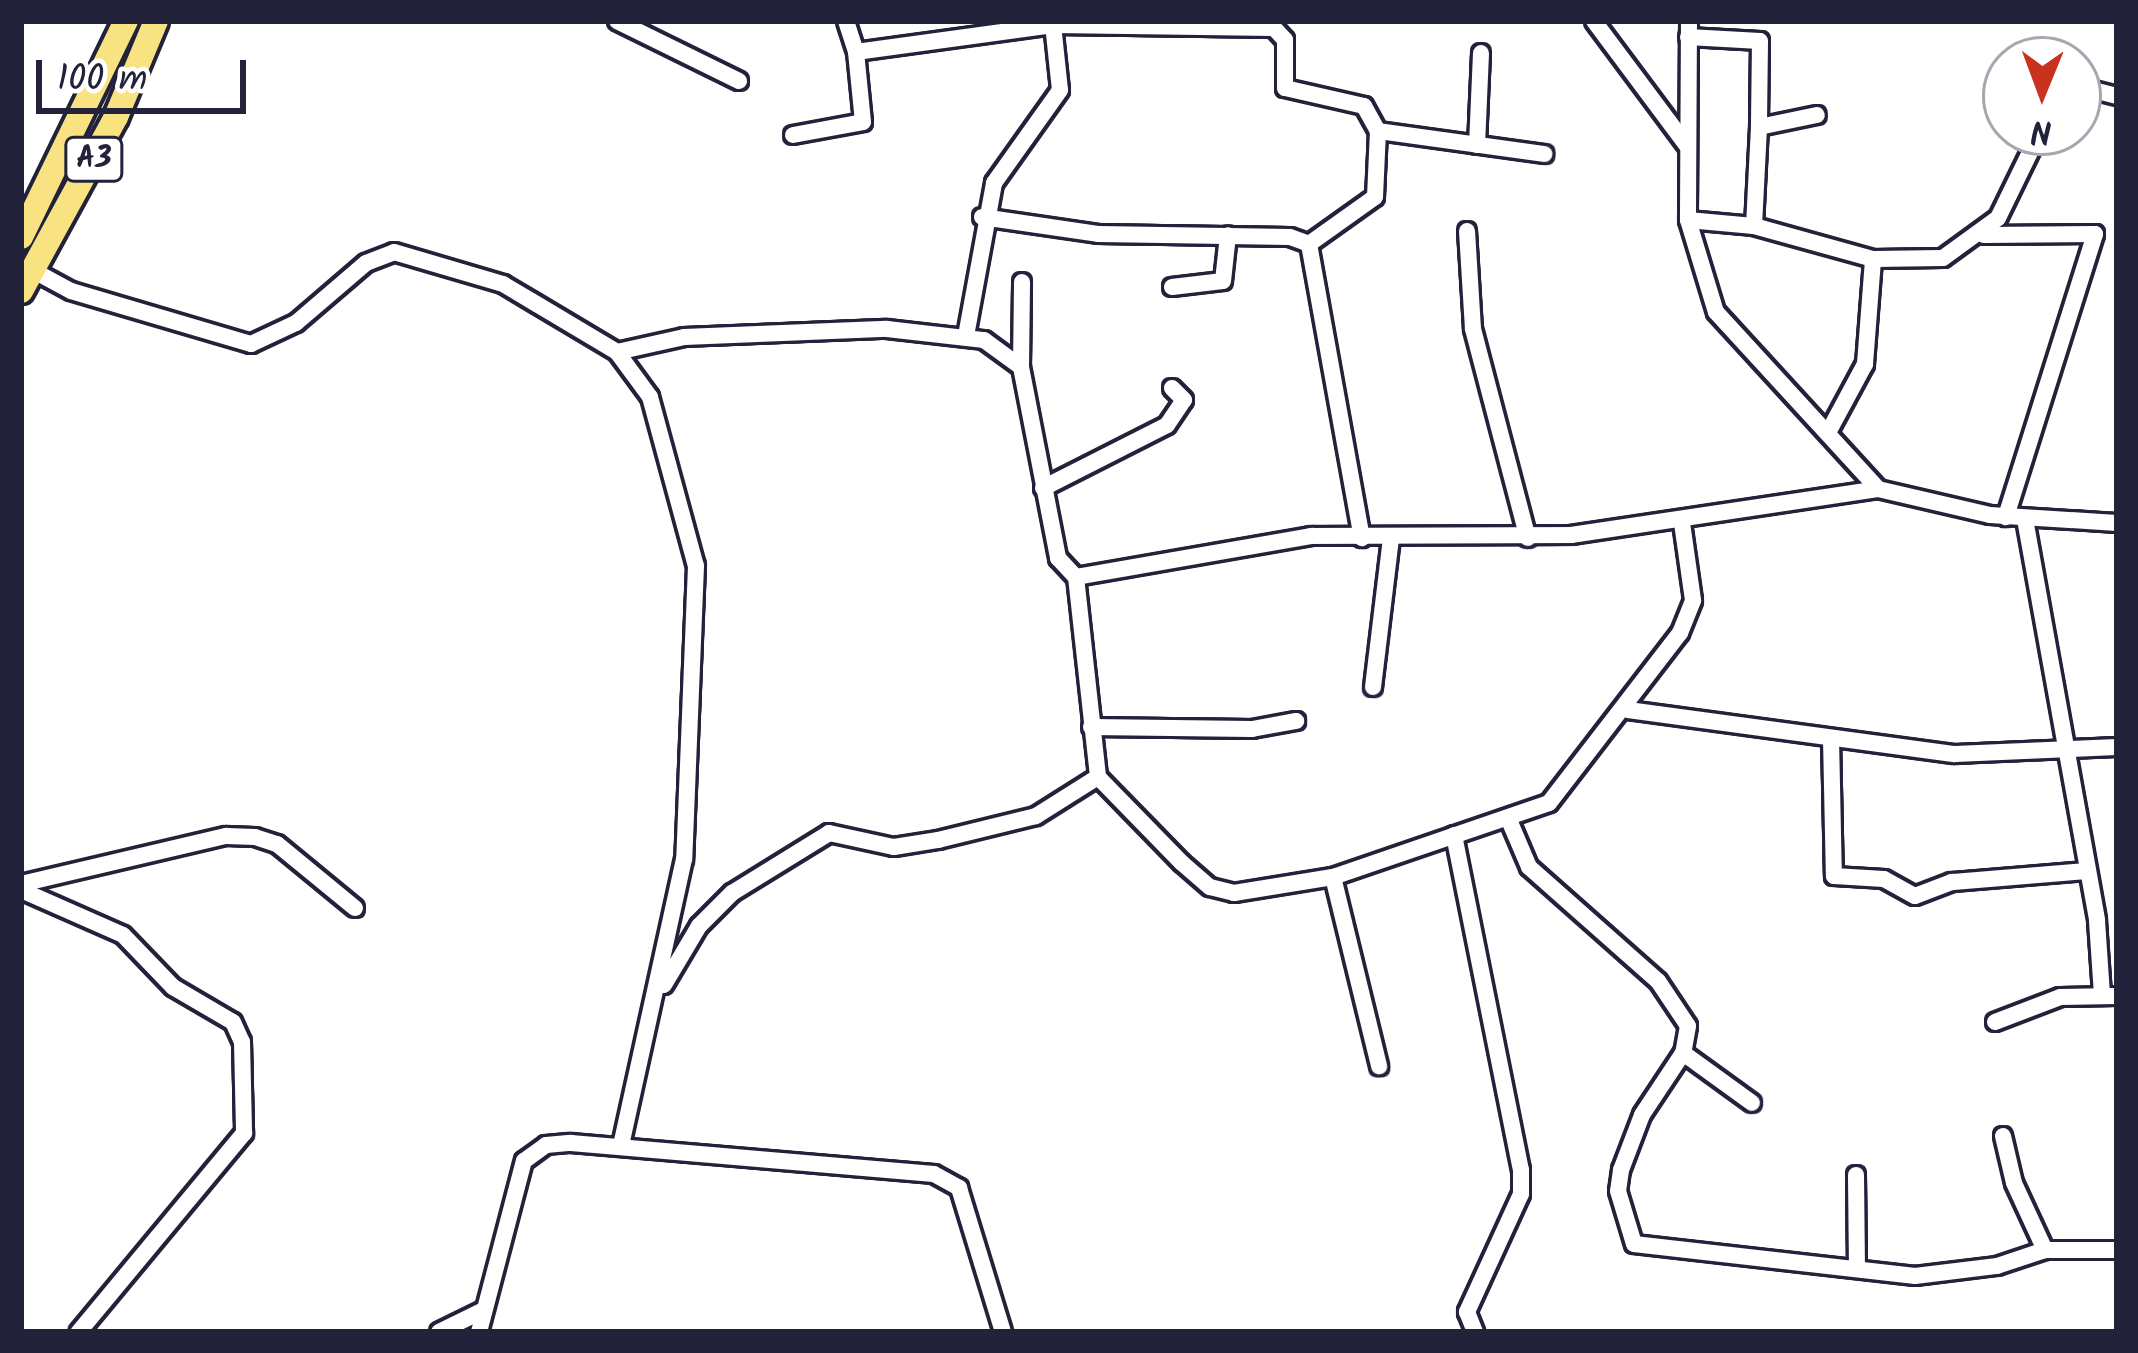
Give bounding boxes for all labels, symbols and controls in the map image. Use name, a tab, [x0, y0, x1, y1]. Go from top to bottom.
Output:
scale bar	[42, 36, 252, 110]
north arrow	[1982, 36, 2102, 156]
text: 100 m	[57, 52, 147, 109]
text: N	[2031, 103, 2052, 156]
road number: A3	[64, 135, 124, 183]

